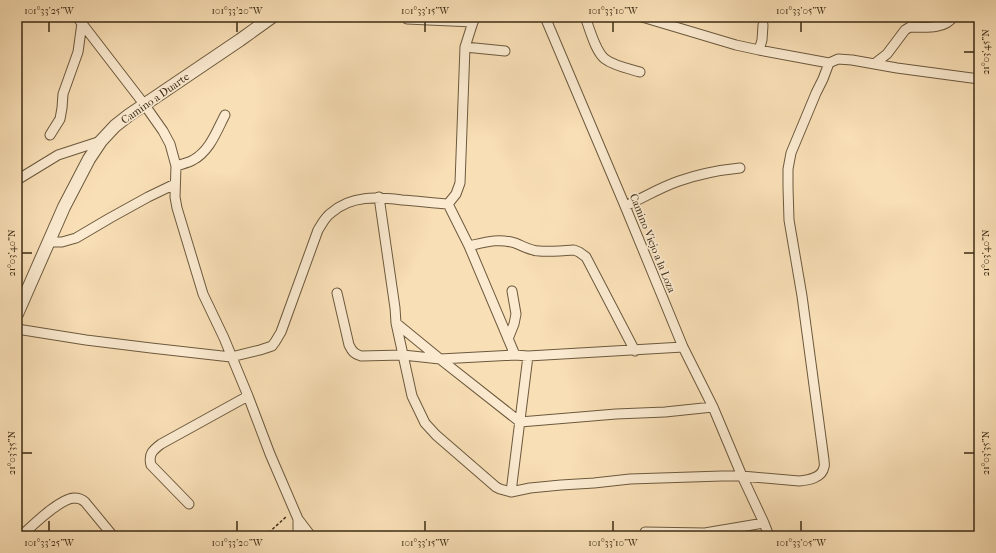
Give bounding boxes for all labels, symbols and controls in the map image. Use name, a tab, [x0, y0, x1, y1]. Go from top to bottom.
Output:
text: 101°33'25"W	[24, 5, 75, 17]
text: 101°33'20"W	[212, 5, 264, 17]
text: 101°33'15"W	[401, 5, 450, 17]
text: 101°33'10"W	[588, 5, 639, 17]
text: 101°33'05"W	[776, 5, 827, 17]
text: 21°03'45"N	[980, 29, 992, 75]
street label: Camino a Duarte	[119, 70, 192, 127]
street label: Camino Viejo a la Loza	[627, 192, 679, 295]
text: 21°03'40"N	[6, 229, 18, 277]
text: 21°03'40"N	[980, 229, 992, 277]
text: 21°03'35"N	[6, 431, 18, 475]
text: 21°03'35"N	[980, 431, 992, 475]
text: 101°33'25"W	[24, 537, 75, 549]
text: 101°33'20"W	[212, 537, 264, 549]
text: 101°33'15"W	[401, 537, 450, 549]
text: 101°33'10"W	[588, 537, 639, 549]
text: 101°33'05"W	[776, 537, 827, 549]

